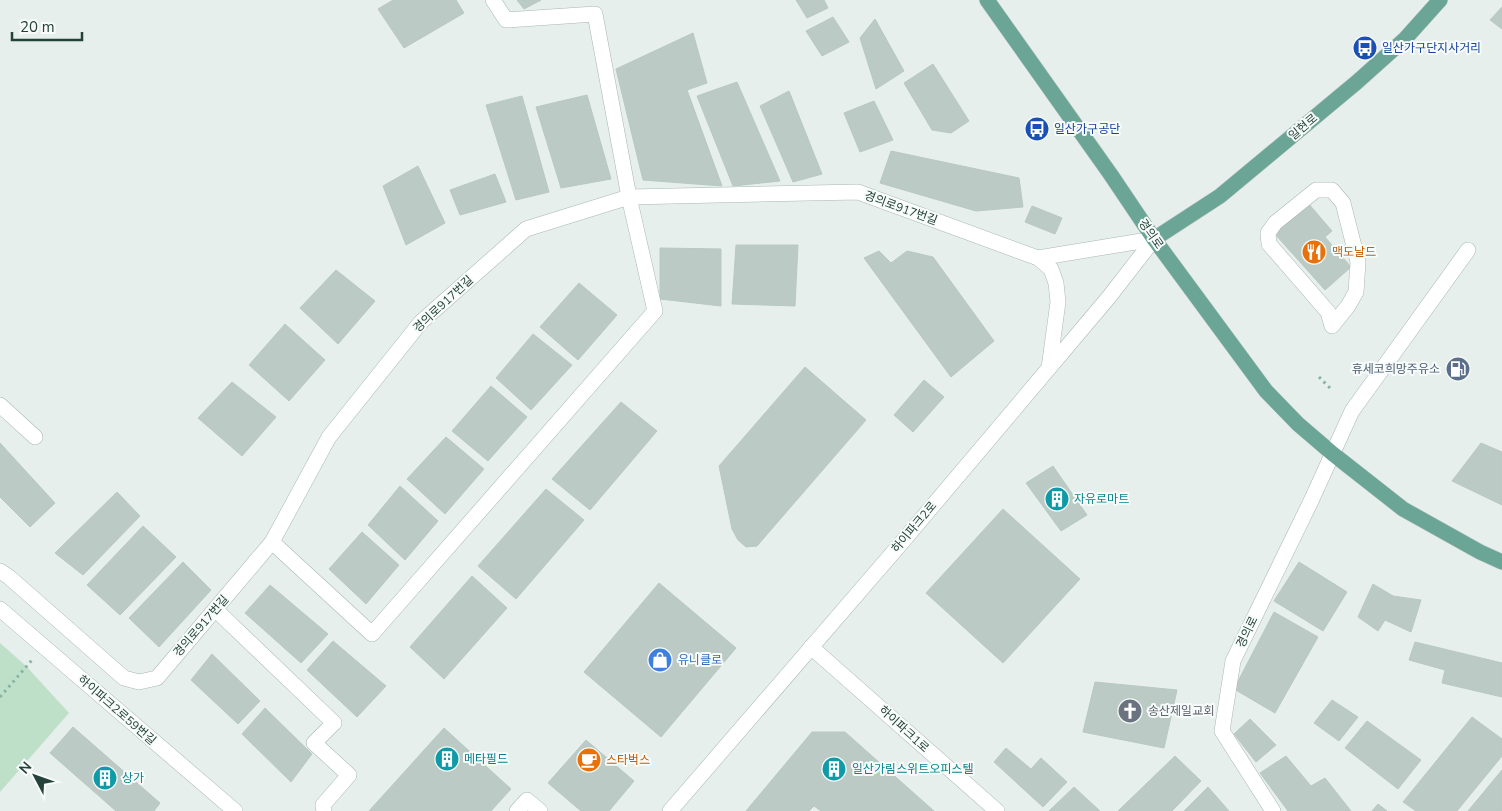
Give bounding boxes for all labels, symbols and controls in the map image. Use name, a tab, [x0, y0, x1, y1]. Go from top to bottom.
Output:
scale bar	[12, 10, 82, 42]
text: 20 m	[20, 17, 55, 37]
bus stop icon: 일산가구단지사거리	[1352, 35, 1378, 61]
place label: 일산가구단지사거리	[1382, 40, 1481, 56]
street label: 일현로	[1285, 110, 1321, 144]
bus stop icon: 일산가구공단	[1024, 116, 1050, 142]
place label: 일산가구공단	[1054, 121, 1120, 137]
street label: 경의로917번길	[862, 187, 940, 229]
street label: 경의로	[1135, 216, 1167, 252]
restaurant icon: 맥도날드	[1301, 239, 1327, 265]
place label: 맥도날드	[1332, 244, 1376, 260]
street label: 경의로917번길	[409, 272, 477, 336]
fuel station icon: 휴세코희망주유소	[1445, 356, 1471, 382]
place label: 휴세코희망주유소	[1352, 361, 1440, 377]
building icon: 자유로마트	[1044, 486, 1070, 512]
place label: 자유로마트	[1074, 491, 1129, 507]
street label: 하이파크2로	[888, 498, 940, 556]
street label: 경의로917번길	[170, 592, 232, 660]
street label: 경의로	[1233, 614, 1261, 650]
shop icon: 유니클로	[647, 647, 673, 673]
place label: 유니클로	[678, 652, 722, 668]
street label: 하이파크2로59번길	[74, 672, 160, 748]
church icon: 송산제일교회	[1117, 698, 1143, 724]
street label: 하이파크1로	[875, 702, 933, 756]
place label: 송산제일교회	[1148, 703, 1214, 719]
building icon: 메타필드	[434, 746, 460, 772]
cafe icon: 스타벅스	[576, 747, 602, 773]
north arrow	[10, 751, 60, 801]
place label: 메타필드	[464, 751, 508, 767]
place label: 스타벅스	[606, 752, 650, 768]
building icon: 일산가림스위트오피스텔	[821, 756, 847, 782]
text: N	[15, 758, 36, 778]
place label: 일산가림스위트오피스텔	[852, 761, 973, 777]
building icon: 상가	[92, 765, 118, 791]
place label: 상가	[122, 770, 144, 786]

